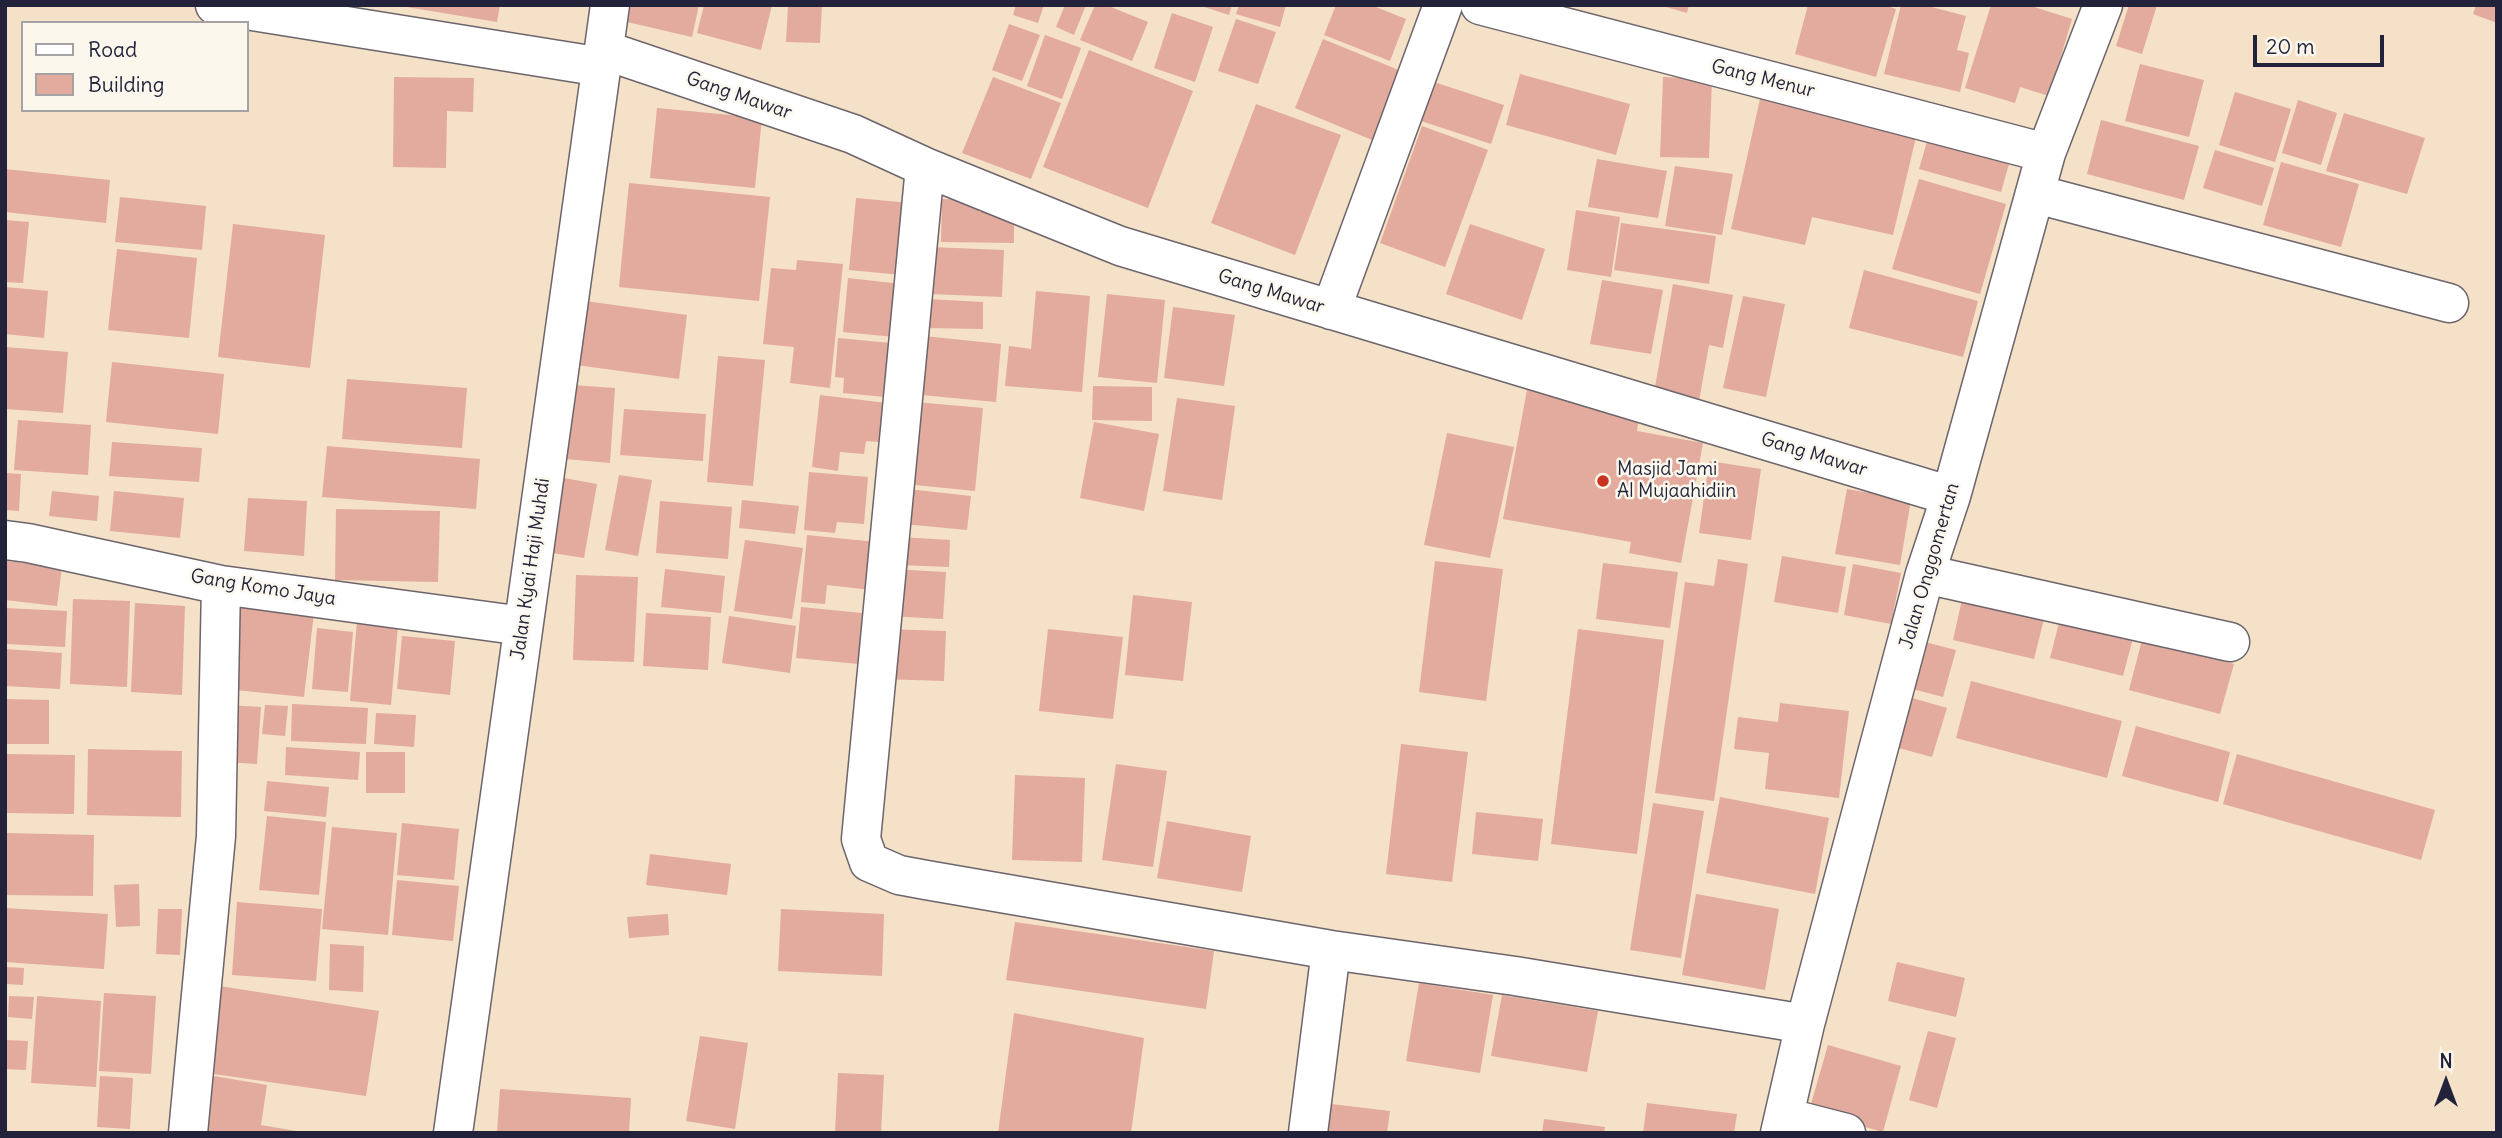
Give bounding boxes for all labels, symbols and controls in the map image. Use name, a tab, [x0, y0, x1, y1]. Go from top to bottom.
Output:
legend	[21, 21, 248, 112]
scale bar	[2257, 21, 2388, 65]
text: 20 m	[2266, 33, 2315, 60]
text: Road	[88, 36, 137, 63]
street label: Gang Menur	[1709, 55, 1817, 103]
street label: Gang Mawar	[683, 67, 795, 125]
text: Building	[88, 71, 164, 98]
street label: Gang Mawar	[1215, 265, 1327, 319]
street label: Gang Mawar	[1758, 428, 1870, 482]
place label: Masjid Jami Al Mujaahidiin	[1617, 459, 1736, 503]
marker: Masjid Jami Al Mujaahidiin	[1595, 473, 1611, 489]
street label: Jalan Kyai Haji Muhdi	[507, 477, 555, 661]
street label: Jalan Onggomertan	[1895, 480, 1965, 652]
street label: Gang Komo Jaya	[189, 565, 337, 611]
north arrow	[2411, 1047, 2481, 1117]
text: N	[2439, 1049, 2453, 1073]

